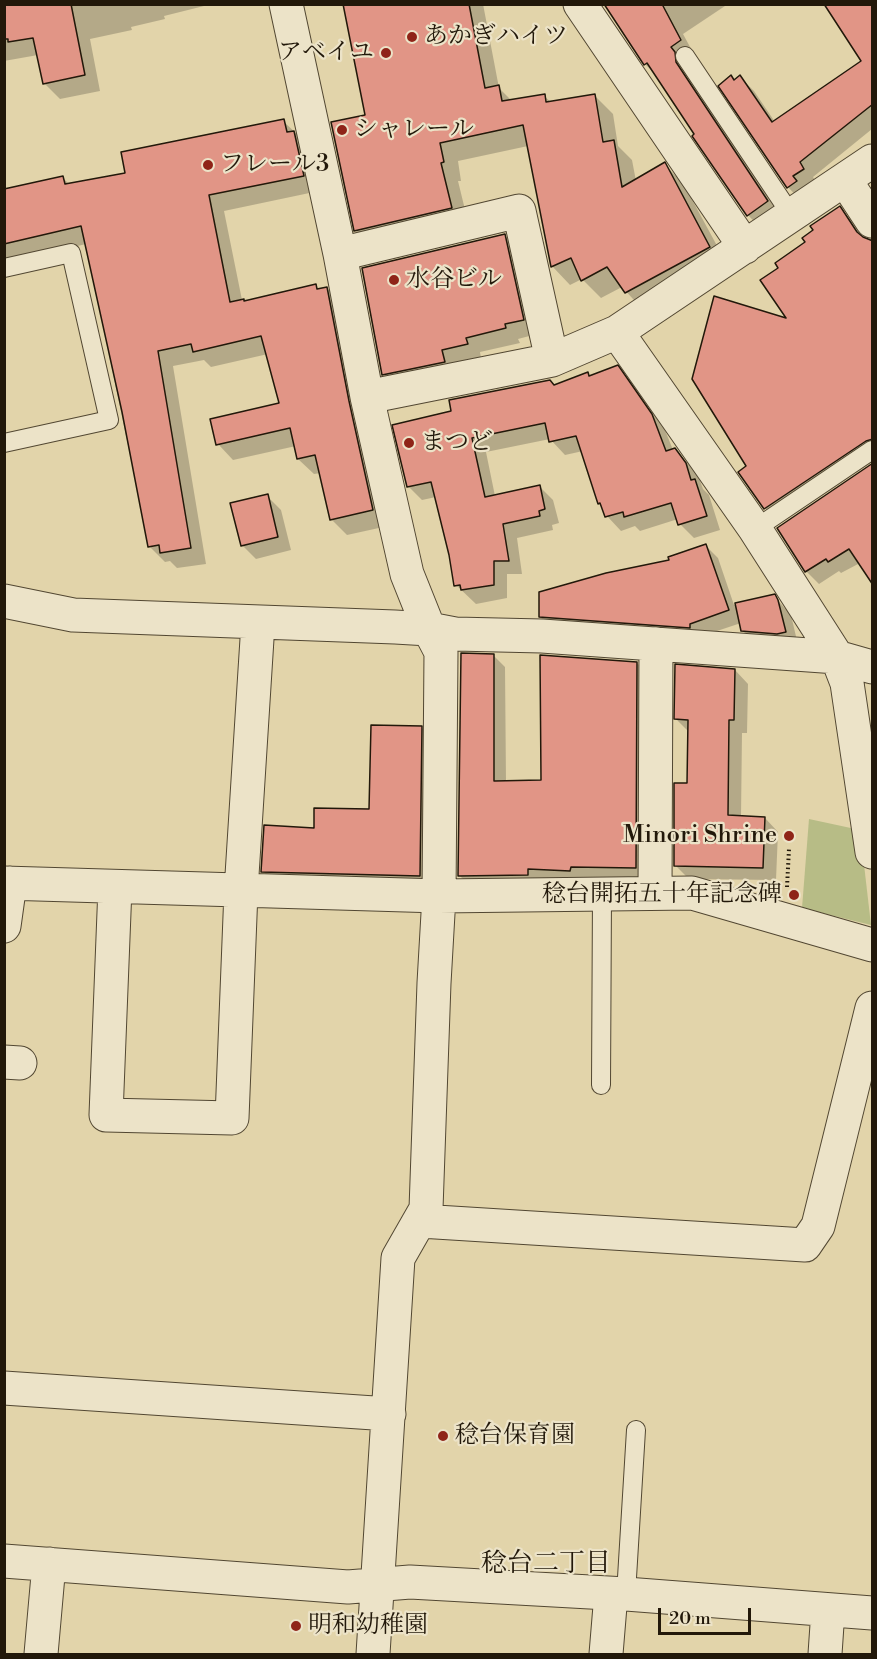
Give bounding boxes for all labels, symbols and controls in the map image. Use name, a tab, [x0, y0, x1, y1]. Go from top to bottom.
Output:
place label: あかぎハイツ	[424, 23, 568, 51]
marker: あかぎハイツ	[405, 30, 419, 44]
place label: アベイユ	[278, 39, 374, 67]
marker: アベイユ	[379, 46, 393, 60]
place label: シャレール	[354, 116, 474, 144]
marker: シャレール	[335, 123, 349, 137]
place label: フレール3	[220, 151, 329, 179]
marker: フレール3	[201, 158, 215, 172]
place label: 水谷ビル	[406, 266, 502, 294]
marker: 水谷ビル	[387, 273, 401, 287]
place label: まつど	[421, 429, 493, 457]
marker: まつど	[402, 436, 416, 450]
place label: Minori Shrine	[623, 822, 777, 850]
marker: Minori Shrine	[782, 829, 796, 843]
place label: 稔台開拓五十年記念碑	[542, 881, 782, 909]
marker: 稔台開拓五十年記念碑	[787, 888, 801, 902]
place label: 稔台保育園	[455, 1422, 575, 1450]
marker: 稔台保育園	[436, 1429, 450, 1443]
district label: 稔台二丁目	[481, 1549, 611, 1581]
scale bar	[661, 1596, 754, 1634]
text: 20 m	[669, 1607, 711, 1630]
place label: 明和幼稚園	[308, 1612, 428, 1640]
marker: 明和幼稚園	[289, 1619, 303, 1633]

